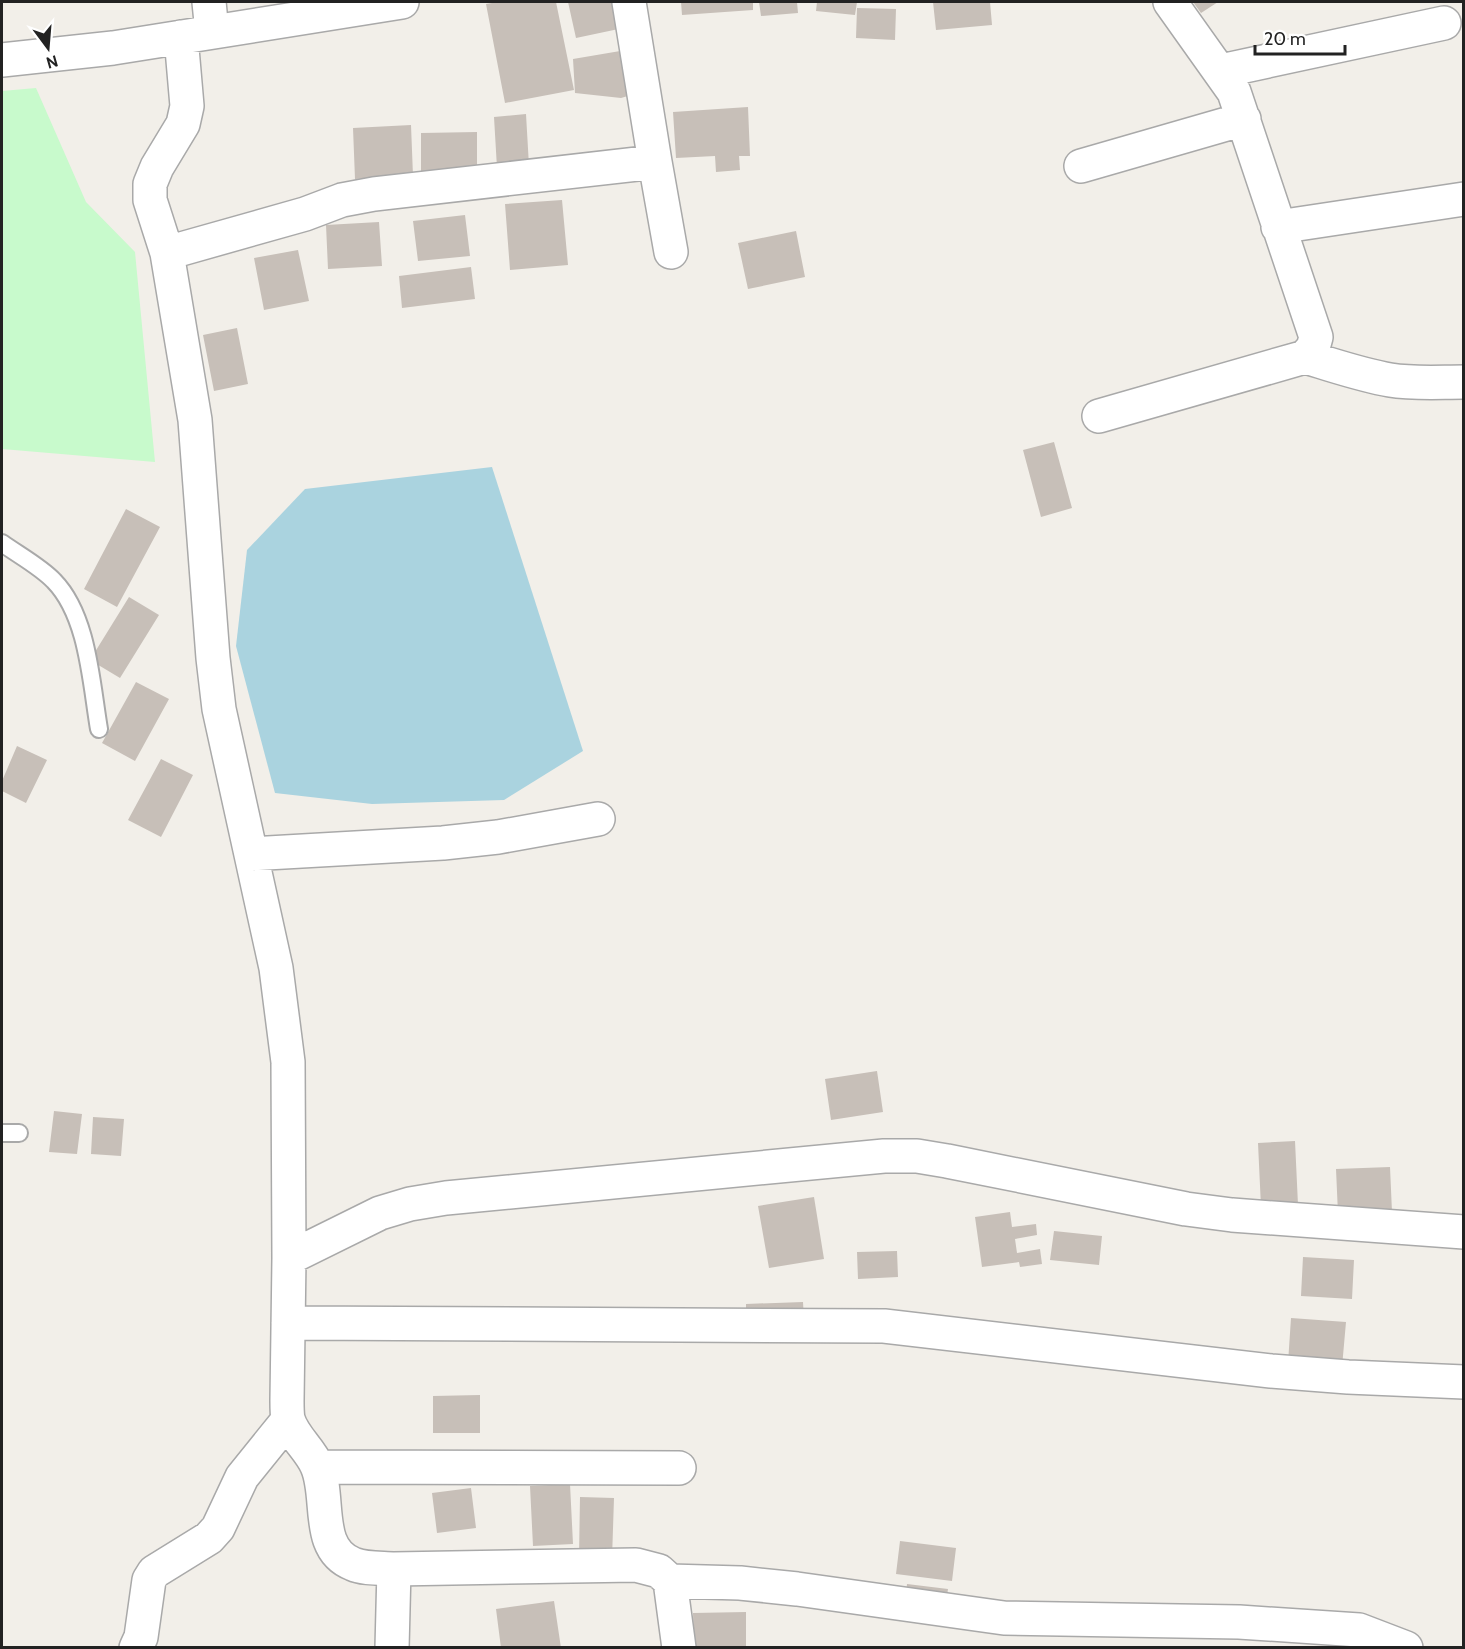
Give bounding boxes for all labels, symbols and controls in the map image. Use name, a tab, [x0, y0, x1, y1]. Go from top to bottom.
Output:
north arrow	[18, 18, 78, 78]
scale bar	[1255, 18, 1345, 56]
text: 20 m	[1264, 28, 1306, 50]
text: N	[44, 51, 60, 73]

